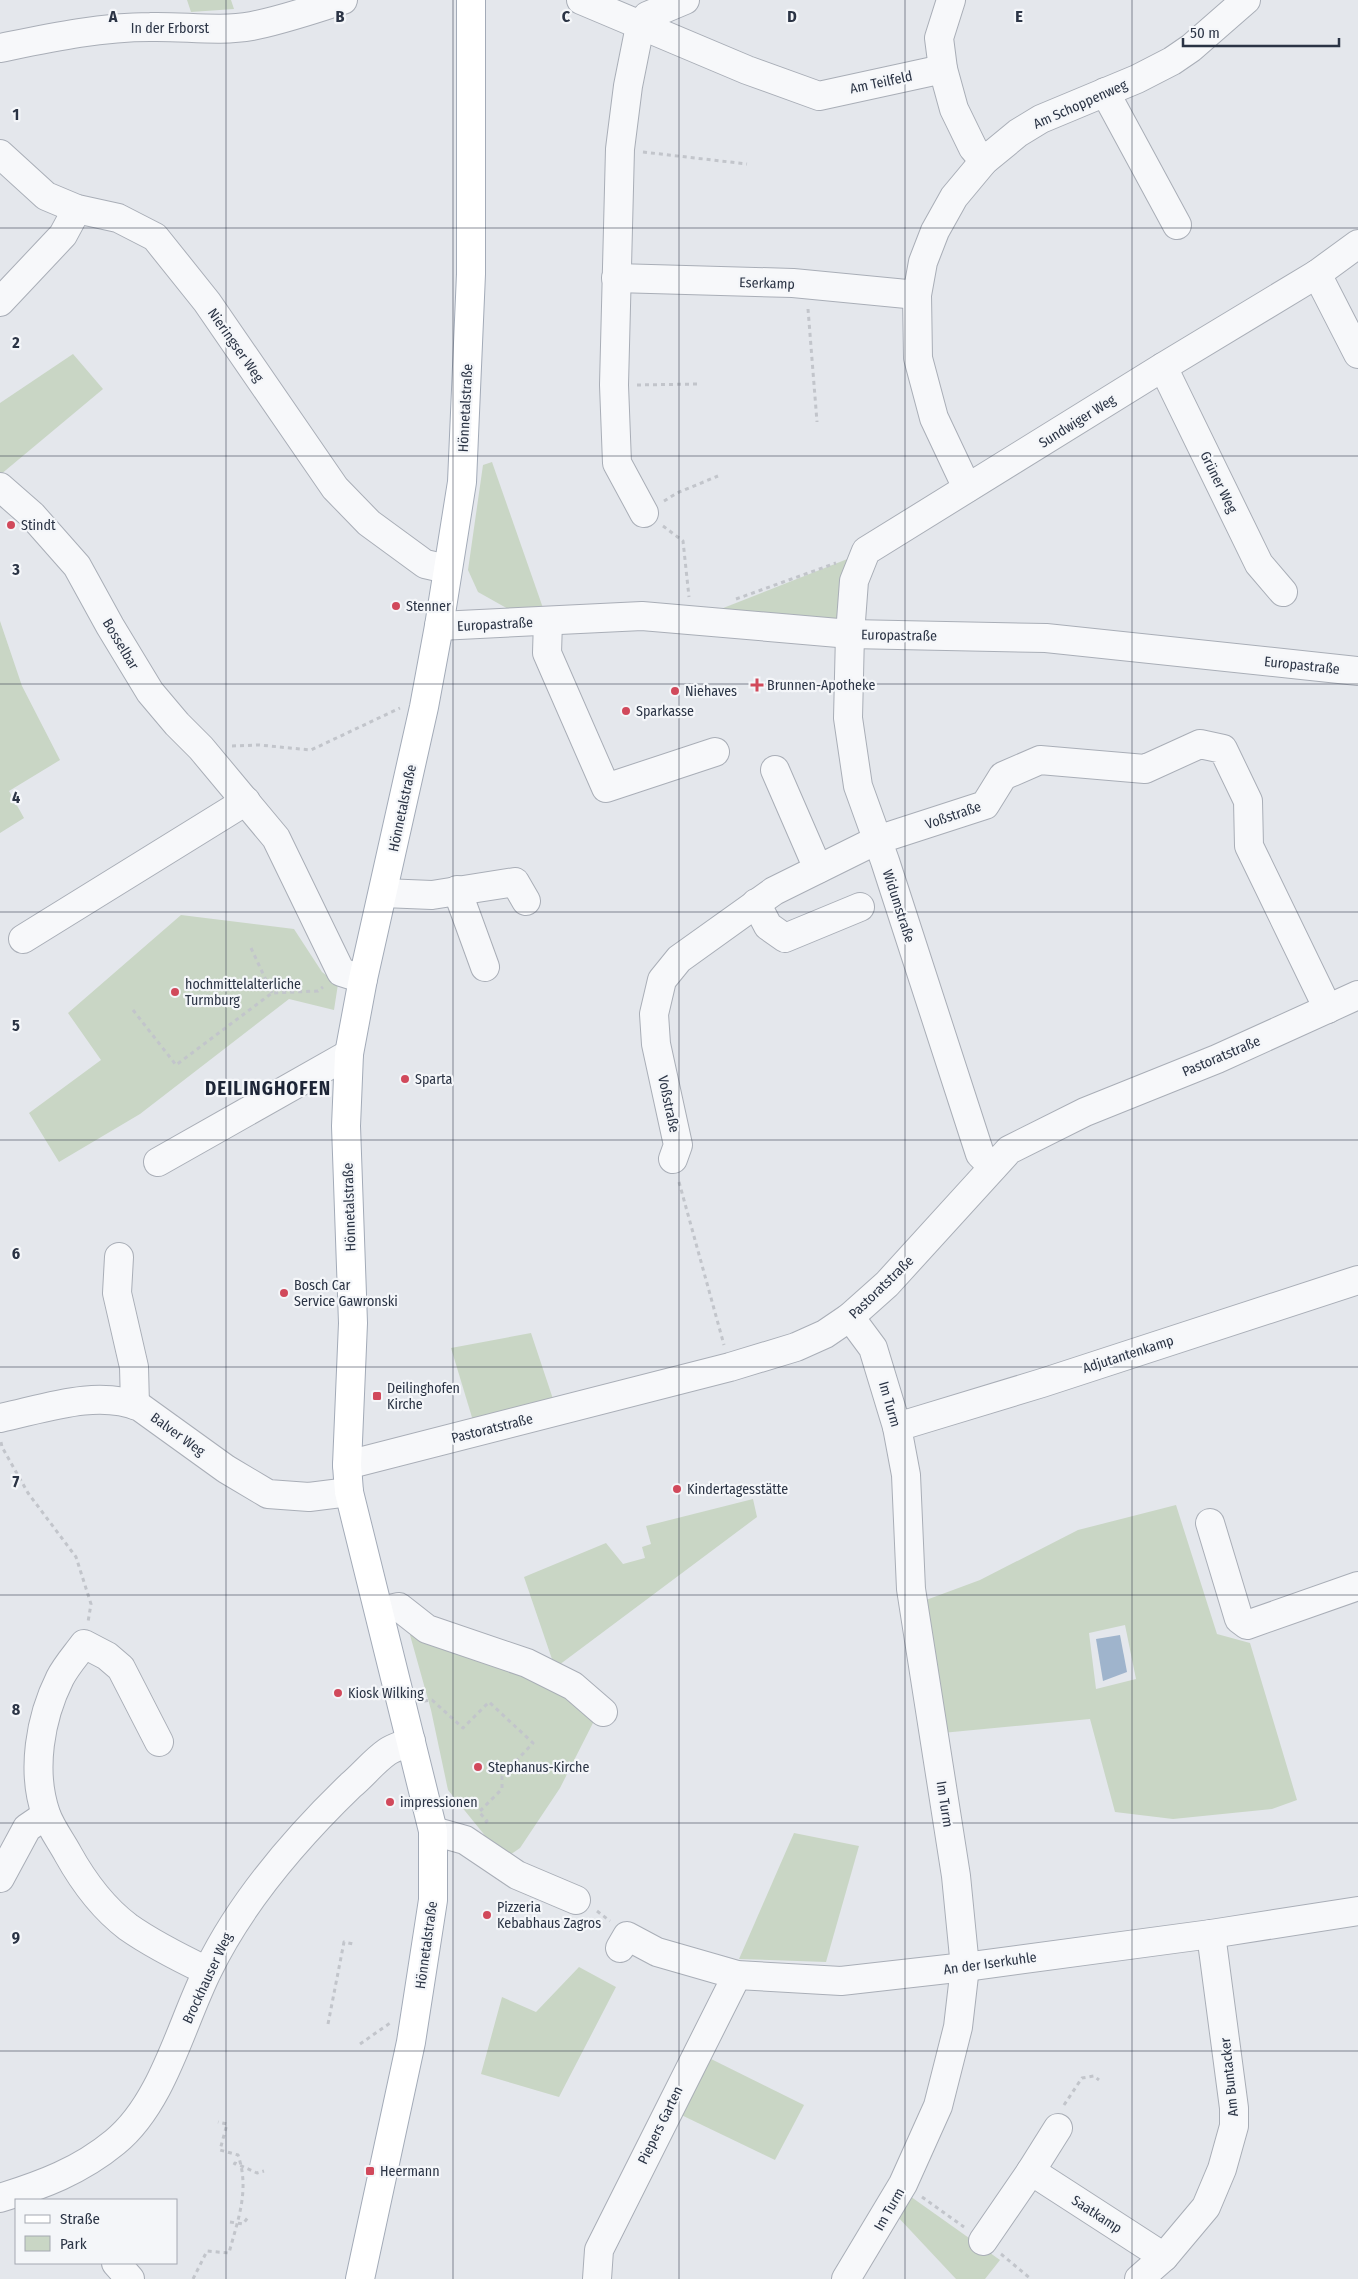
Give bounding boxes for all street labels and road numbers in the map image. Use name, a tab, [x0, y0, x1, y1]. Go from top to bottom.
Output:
street label: In der Erborst	[131, 20, 210, 37]
street label: Am Teilfeld	[848, 68, 914, 97]
street label: Am Schoppenweg	[1031, 76, 1130, 133]
street label: Eserkamp	[739, 274, 795, 293]
street label: Nieringser Weg	[204, 305, 267, 386]
street label: Hönnetalstraße	[455, 363, 476, 453]
street label: Sundwiger Weg	[1036, 391, 1119, 452]
street label: Grüner Weg	[1196, 449, 1241, 516]
street label: Europastraße	[457, 614, 533, 635]
street label: Bosselbar	[99, 616, 142, 673]
street label: Europastraße	[861, 626, 937, 645]
street label: Europastraße	[1263, 653, 1341, 678]
street label: Hönnetalstraße	[385, 763, 420, 853]
street label: Voßstraße	[923, 798, 983, 833]
street label: Widumstraße	[879, 867, 918, 945]
street label: Pastoratstraße	[1180, 1032, 1263, 1081]
street label: Voßstraße	[654, 1074, 683, 1134]
street label: Hönnetalstraße	[339, 1162, 360, 1252]
street label: Pastoratstraße	[846, 1252, 917, 1322]
street label: Adjutantenkamp	[1081, 1332, 1176, 1377]
street label: Im Turm	[875, 1379, 904, 1429]
street label: Balver Weg	[147, 1409, 209, 1460]
street label: Pastoratstraße	[450, 1410, 535, 1447]
street label: Im Turm	[932, 1780, 957, 1828]
street label: Hönnetalstraße	[412, 1900, 441, 1990]
street label: Brockhauser Weg	[179, 1930, 236, 2026]
street label: An der Iserkuhle	[942, 1949, 1038, 1978]
street label: Am Buntacker	[1217, 2037, 1242, 2117]
street label: Piepers Garten	[634, 2084, 687, 2167]
street label: Im Turm	[870, 2185, 908, 2234]
street label: Saatkamp	[1068, 2192, 1125, 2237]

